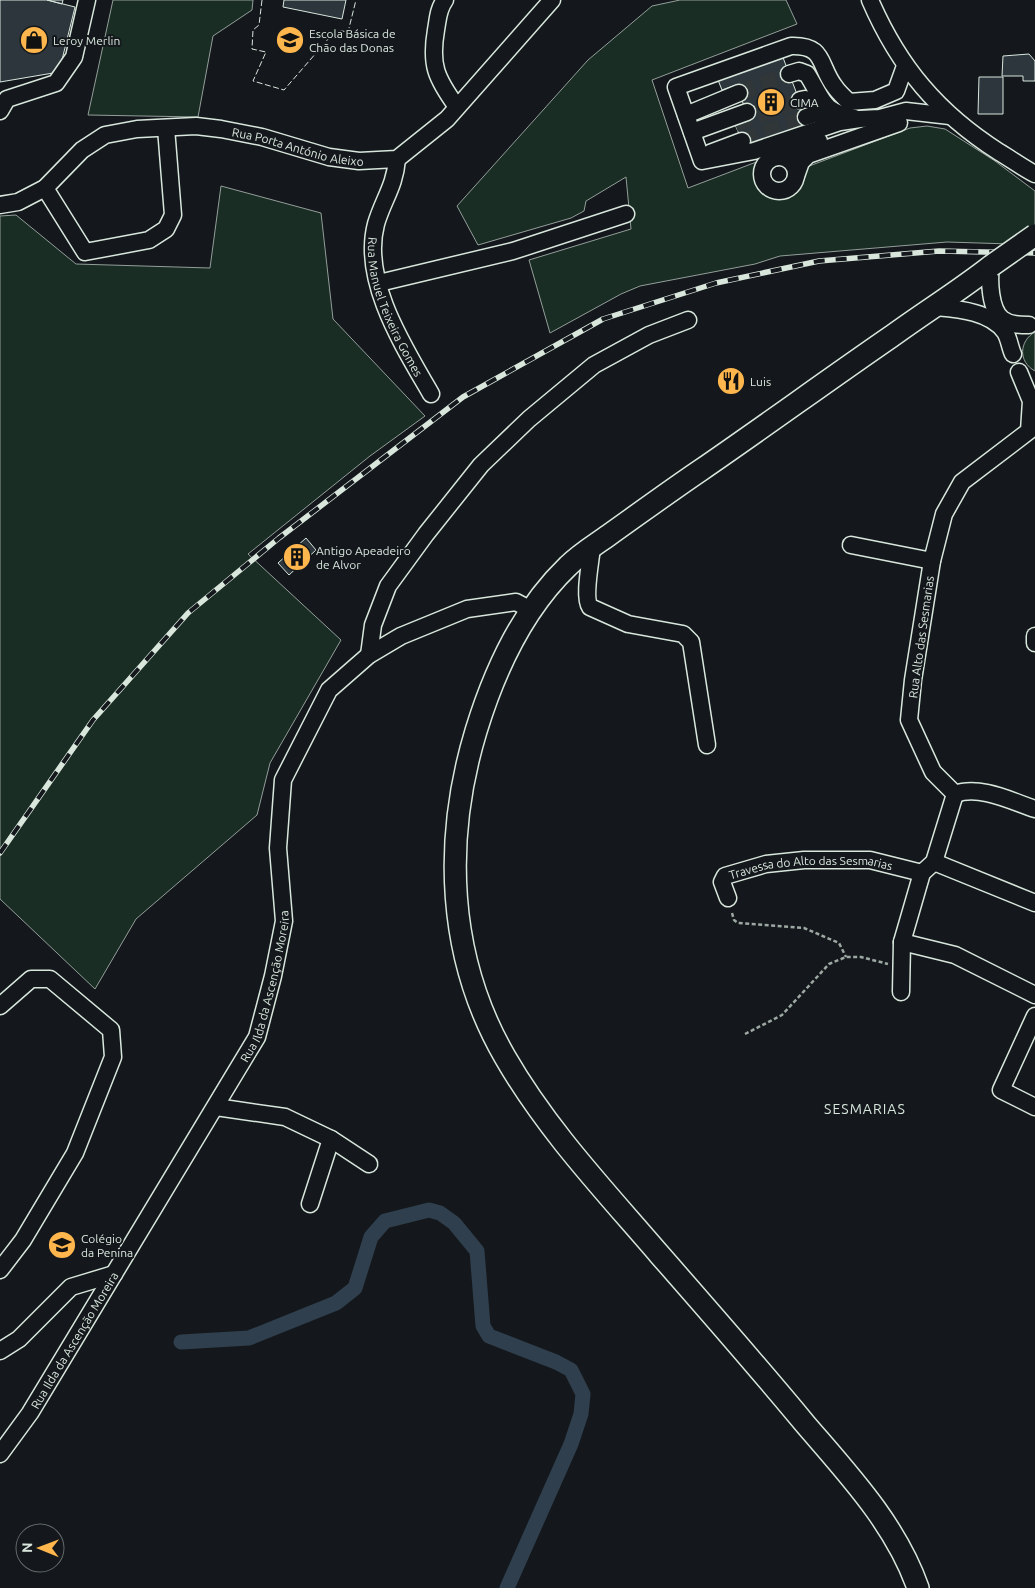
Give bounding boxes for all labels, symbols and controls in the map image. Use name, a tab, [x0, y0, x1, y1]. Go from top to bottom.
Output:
shop icon: Leroy Merlin	[19, 25, 49, 55]
school or university icon: Escola Básica de Chão das Donas	[275, 25, 305, 55]
place label: Escola Básica de Chão das Donas	[309, 27, 396, 54]
place label: Leroy Merlin	[53, 34, 120, 47]
building icon: CIMA	[756, 87, 786, 117]
place label: CIMA	[790, 96, 819, 109]
street label: Rua Porta António Aleixo	[231, 125, 364, 168]
street label: Rua Manuel Teixeira Gomes	[366, 237, 426, 378]
restaurant icon: Luis	[716, 366, 746, 396]
place label: Luis	[750, 375, 771, 388]
building icon: Antigo Apeadeiro de Alvor	[282, 542, 312, 572]
place label: Antigo Apeadeiro de Alvor	[316, 544, 411, 571]
street label: Rua Alto das Sesmarias	[906, 575, 936, 699]
street label: Travessa do Alto das Sesmarias	[727, 853, 894, 881]
street label: Rua Ilda da Ascenção Moreira	[237, 910, 290, 1064]
district label: SESMARIAS	[824, 1101, 906, 1117]
school or university icon: Colégio da Penina	[47, 1230, 77, 1260]
place label: Colégio da Penina	[81, 1232, 133, 1259]
street label: Rua Ilda da Ascenção Moreira	[28, 1269, 120, 1411]
north arrow	[15, 1523, 65, 1573]
text: N	[19, 1542, 35, 1553]

